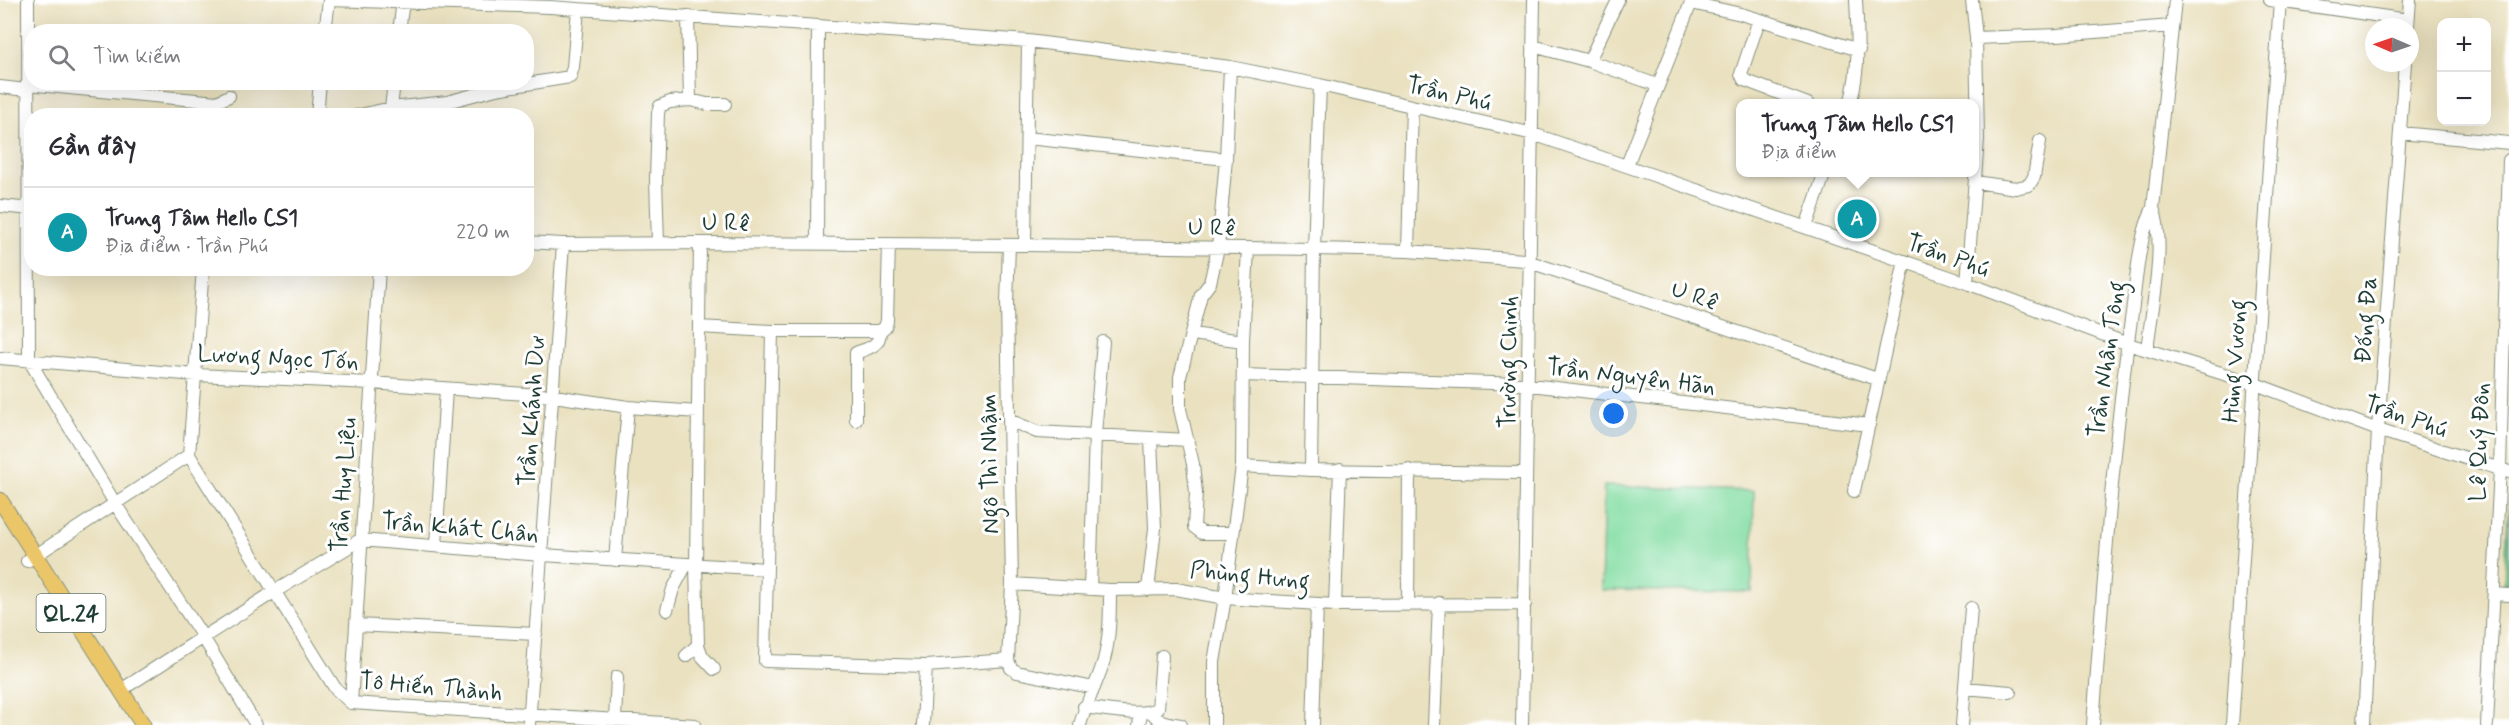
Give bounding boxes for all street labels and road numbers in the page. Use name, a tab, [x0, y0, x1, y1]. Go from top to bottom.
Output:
street label: Trần Phú	[1403, 70, 1494, 119]
street label: U Rê	[702, 208, 750, 239]
street label: U Rê	[1188, 213, 1236, 244]
street label: Trần Phú	[1902, 227, 1993, 286]
street label: U Rê	[1667, 274, 1722, 319]
street label: Đống Đa	[2348, 276, 2388, 365]
street label: Trần Nhân Tông	[2081, 279, 2137, 440]
street label: Trường Chinh	[1493, 295, 1529, 429]
street label: Hùng Vương	[2216, 298, 2258, 424]
street label: Trần Khánh Dư	[512, 334, 553, 488]
street label: Lương Ngọc Tốn	[196, 339, 359, 381]
street label: Trần Nguyên Hãn	[1544, 352, 1717, 405]
street label: Lê Quý Đôn	[2463, 382, 2498, 502]
street label: Trần Phú	[2360, 389, 2451, 446]
street label: Ngô Thì Nhậm	[974, 394, 1010, 534]
street label: Trần Huy Liệu	[324, 416, 365, 554]
street label: Trần Khát Chân	[380, 506, 540, 551]
street label: Phùng Hưng	[1188, 555, 1311, 601]
road number: QL.24	[36, 594, 106, 632]
street label: Tô Hiến Thành	[358, 666, 504, 709]

